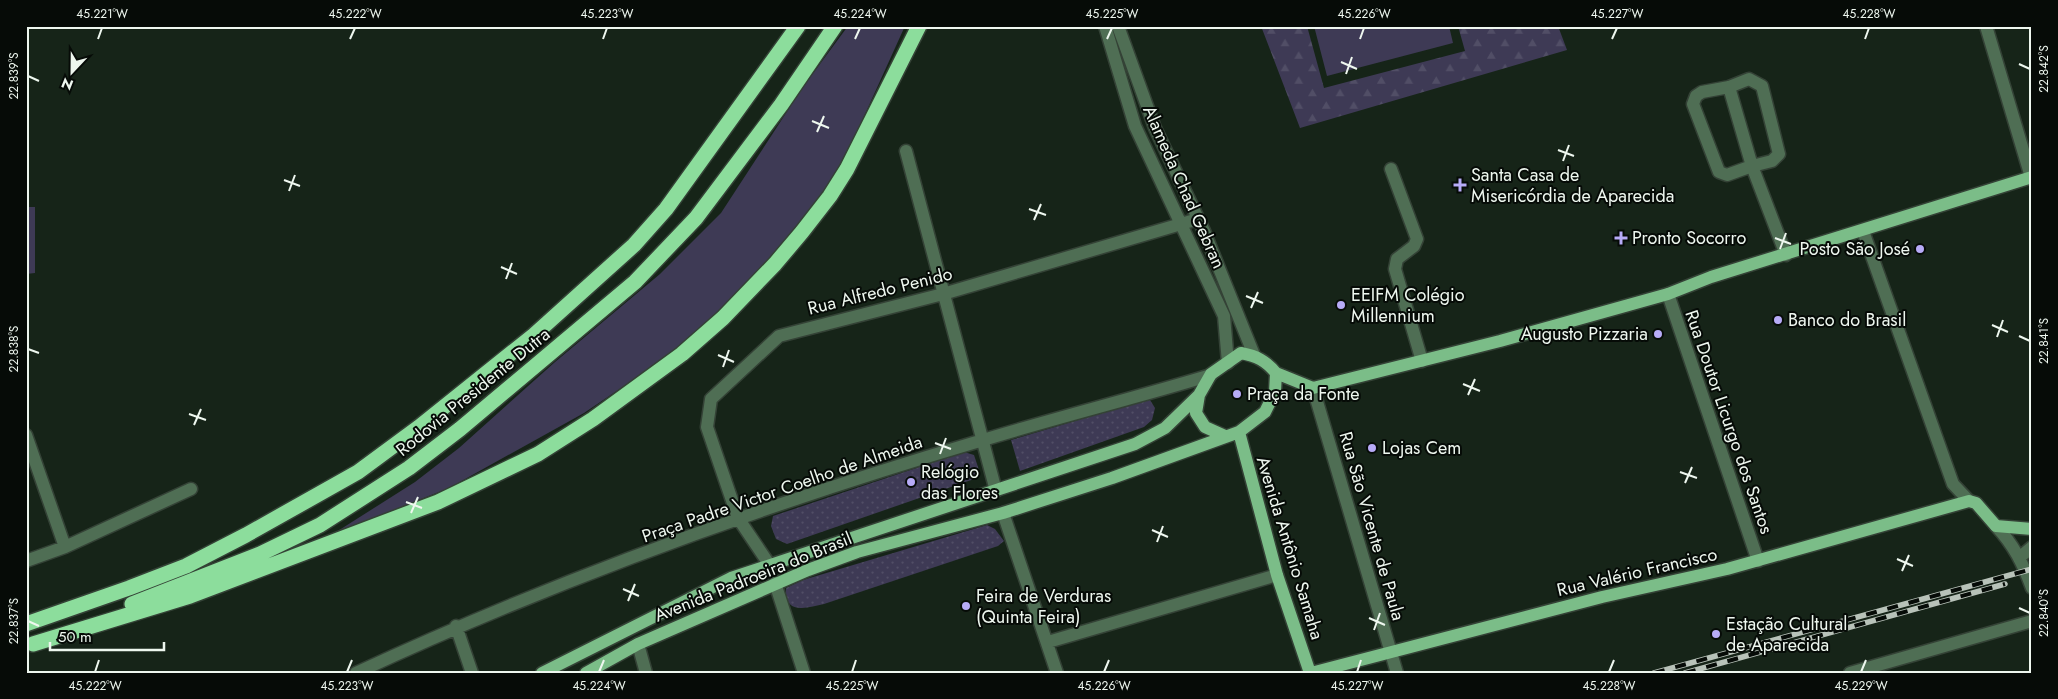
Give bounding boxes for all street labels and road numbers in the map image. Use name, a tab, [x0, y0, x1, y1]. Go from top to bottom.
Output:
street label: Alameda Chad Gebran	[1136, 101, 1232, 273]
street label: Rua Alfredo Penido	[805, 260, 955, 322]
street label: Rua Doutor Licurgo dos Santos	[1678, 307, 1780, 537]
street label: Rodovia Presidente Dutra	[390, 322, 556, 462]
street label: Rua São Vicente de Paula	[1333, 428, 1411, 624]
street label: Praça Padre Victor Coelho de Almeida	[638, 429, 926, 549]
street label: Avenida Antônio Samaha	[1250, 453, 1330, 643]
street label: Avenida Padroeira do Brasil	[650, 525, 856, 629]
street label: Rua Valério Francisco	[1554, 541, 1720, 603]

